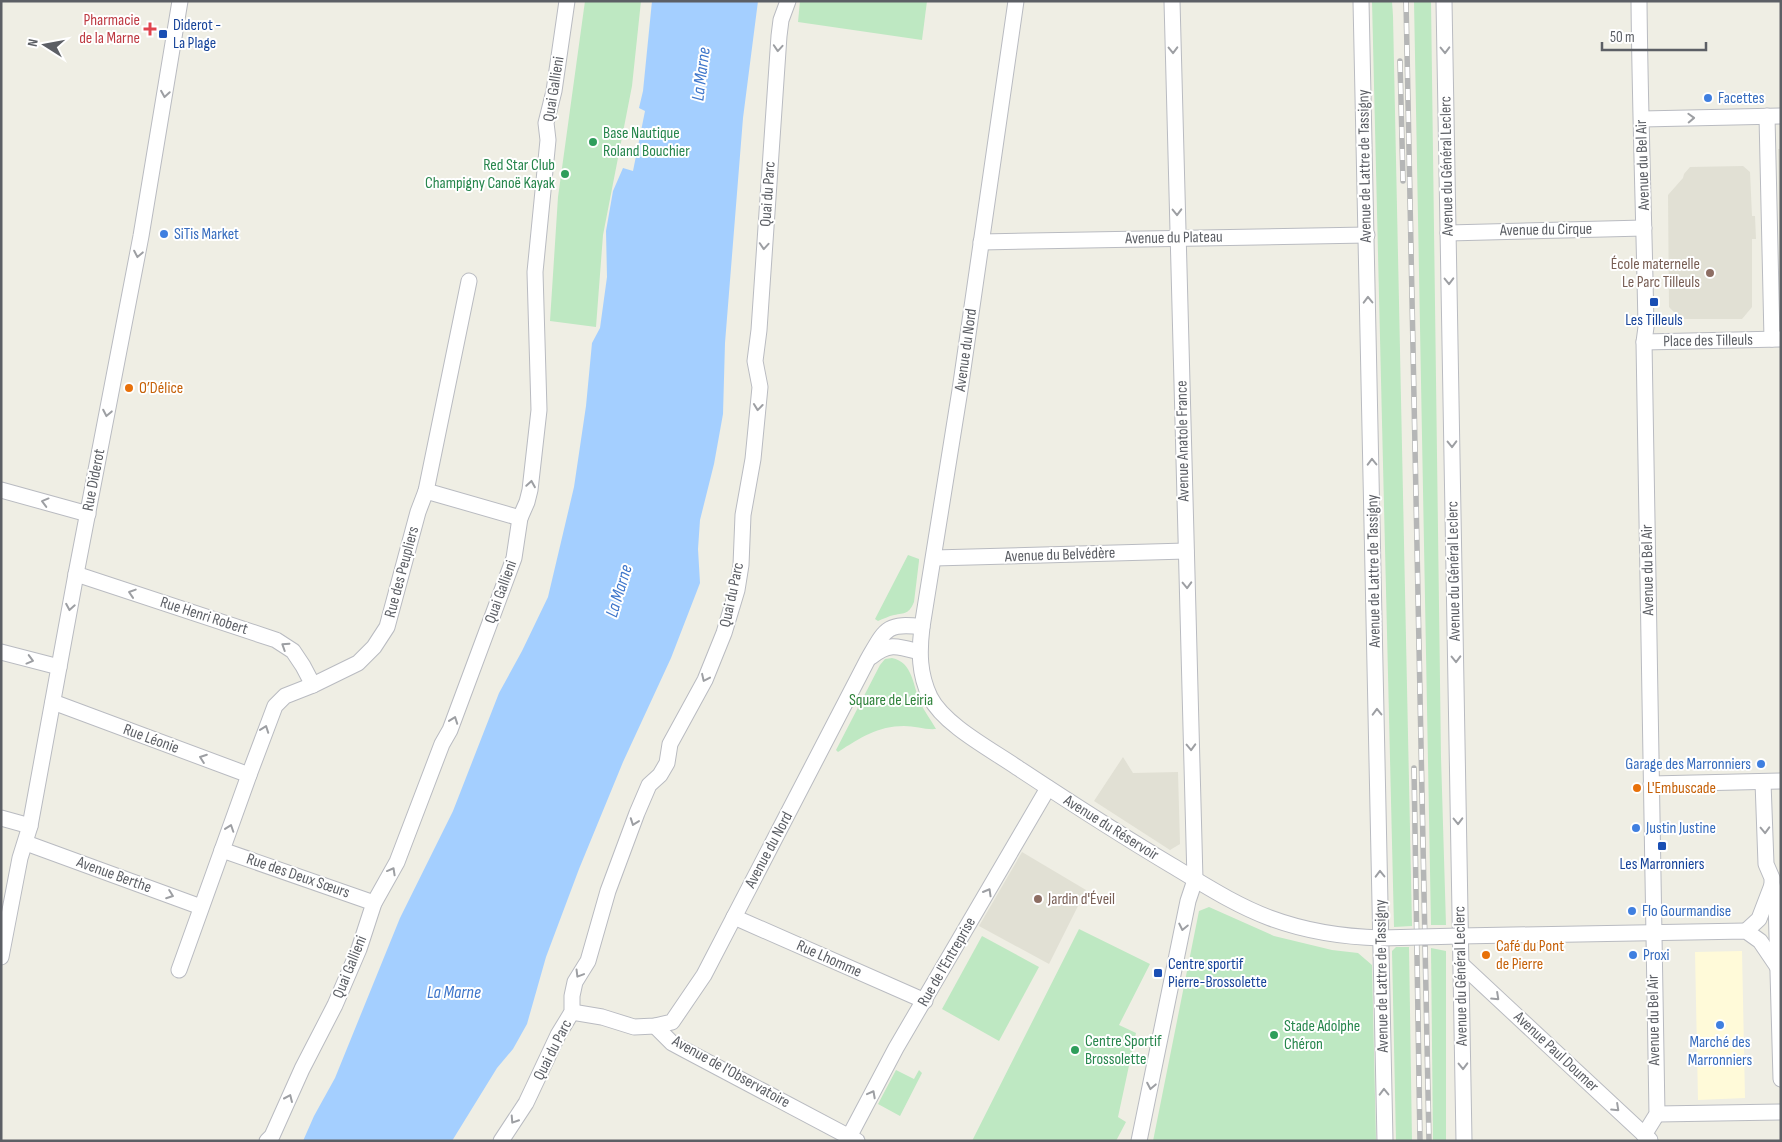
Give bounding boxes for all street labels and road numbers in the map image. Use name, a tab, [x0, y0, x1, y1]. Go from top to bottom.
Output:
street label: Quai Gallieni	[539, 55, 569, 123]
street label: Avenue de Lattre de Tassigny	[1354, 89, 1376, 244]
street label: Avenue du Général Leclerc	[1436, 96, 1458, 237]
street label: Avenue du Bel Air	[1632, 119, 1654, 212]
street label: Quai du Parc	[756, 161, 780, 227]
street label: Avenue du Cirque	[1499, 220, 1592, 240]
street label: Avenue du Plateau	[1124, 228, 1223, 248]
street label: Avenue du Nord	[951, 307, 981, 394]
street label: Place des Tilleuls	[1663, 331, 1753, 351]
street label: Avenue Anatole France	[1172, 380, 1194, 503]
street label: Rue Diderot	[79, 447, 109, 513]
street label: Avenue de Lattre de Tassigny	[1363, 494, 1385, 649]
street label: Avenue du Général Leclerc	[1443, 501, 1465, 642]
street label: Rue des Peupliers	[381, 524, 423, 620]
street label: Avenue du Bel Air	[1638, 524, 1658, 617]
street label: Avenue du Belvédère	[1003, 544, 1116, 566]
street label: Quai Gallieni	[481, 558, 521, 626]
street label: Quai du Parc	[716, 561, 748, 629]
street label: Rue Henri Robert	[158, 593, 250, 639]
street label: Rue Léonie	[120, 720, 182, 758]
street label: Avenue du Réservoir	[1059, 791, 1162, 865]
street label: Avenue du Nord	[741, 809, 797, 892]
street label: Rue des Deux Sœurs	[244, 849, 352, 903]
street label: Avenue Berthe	[73, 852, 154, 897]
street label: Avenue de Lattre de Tassigny	[1371, 899, 1393, 1054]
street label: Avenue du Général Leclerc	[1450, 906, 1472, 1047]
street label: Rue de l'Entreprise	[914, 914, 980, 1010]
street label: Quai Gallieni	[329, 933, 371, 1001]
street label: Rue Lhomme	[793, 936, 865, 982]
street label: Avenue du Bel Air	[1644, 974, 1664, 1067]
street label: Avenue Paul Doumer	[1509, 1007, 1603, 1096]
street label: Quai du Parc	[530, 1016, 576, 1084]
street label: Avenue de l'Observatoire	[668, 1031, 793, 1112]

